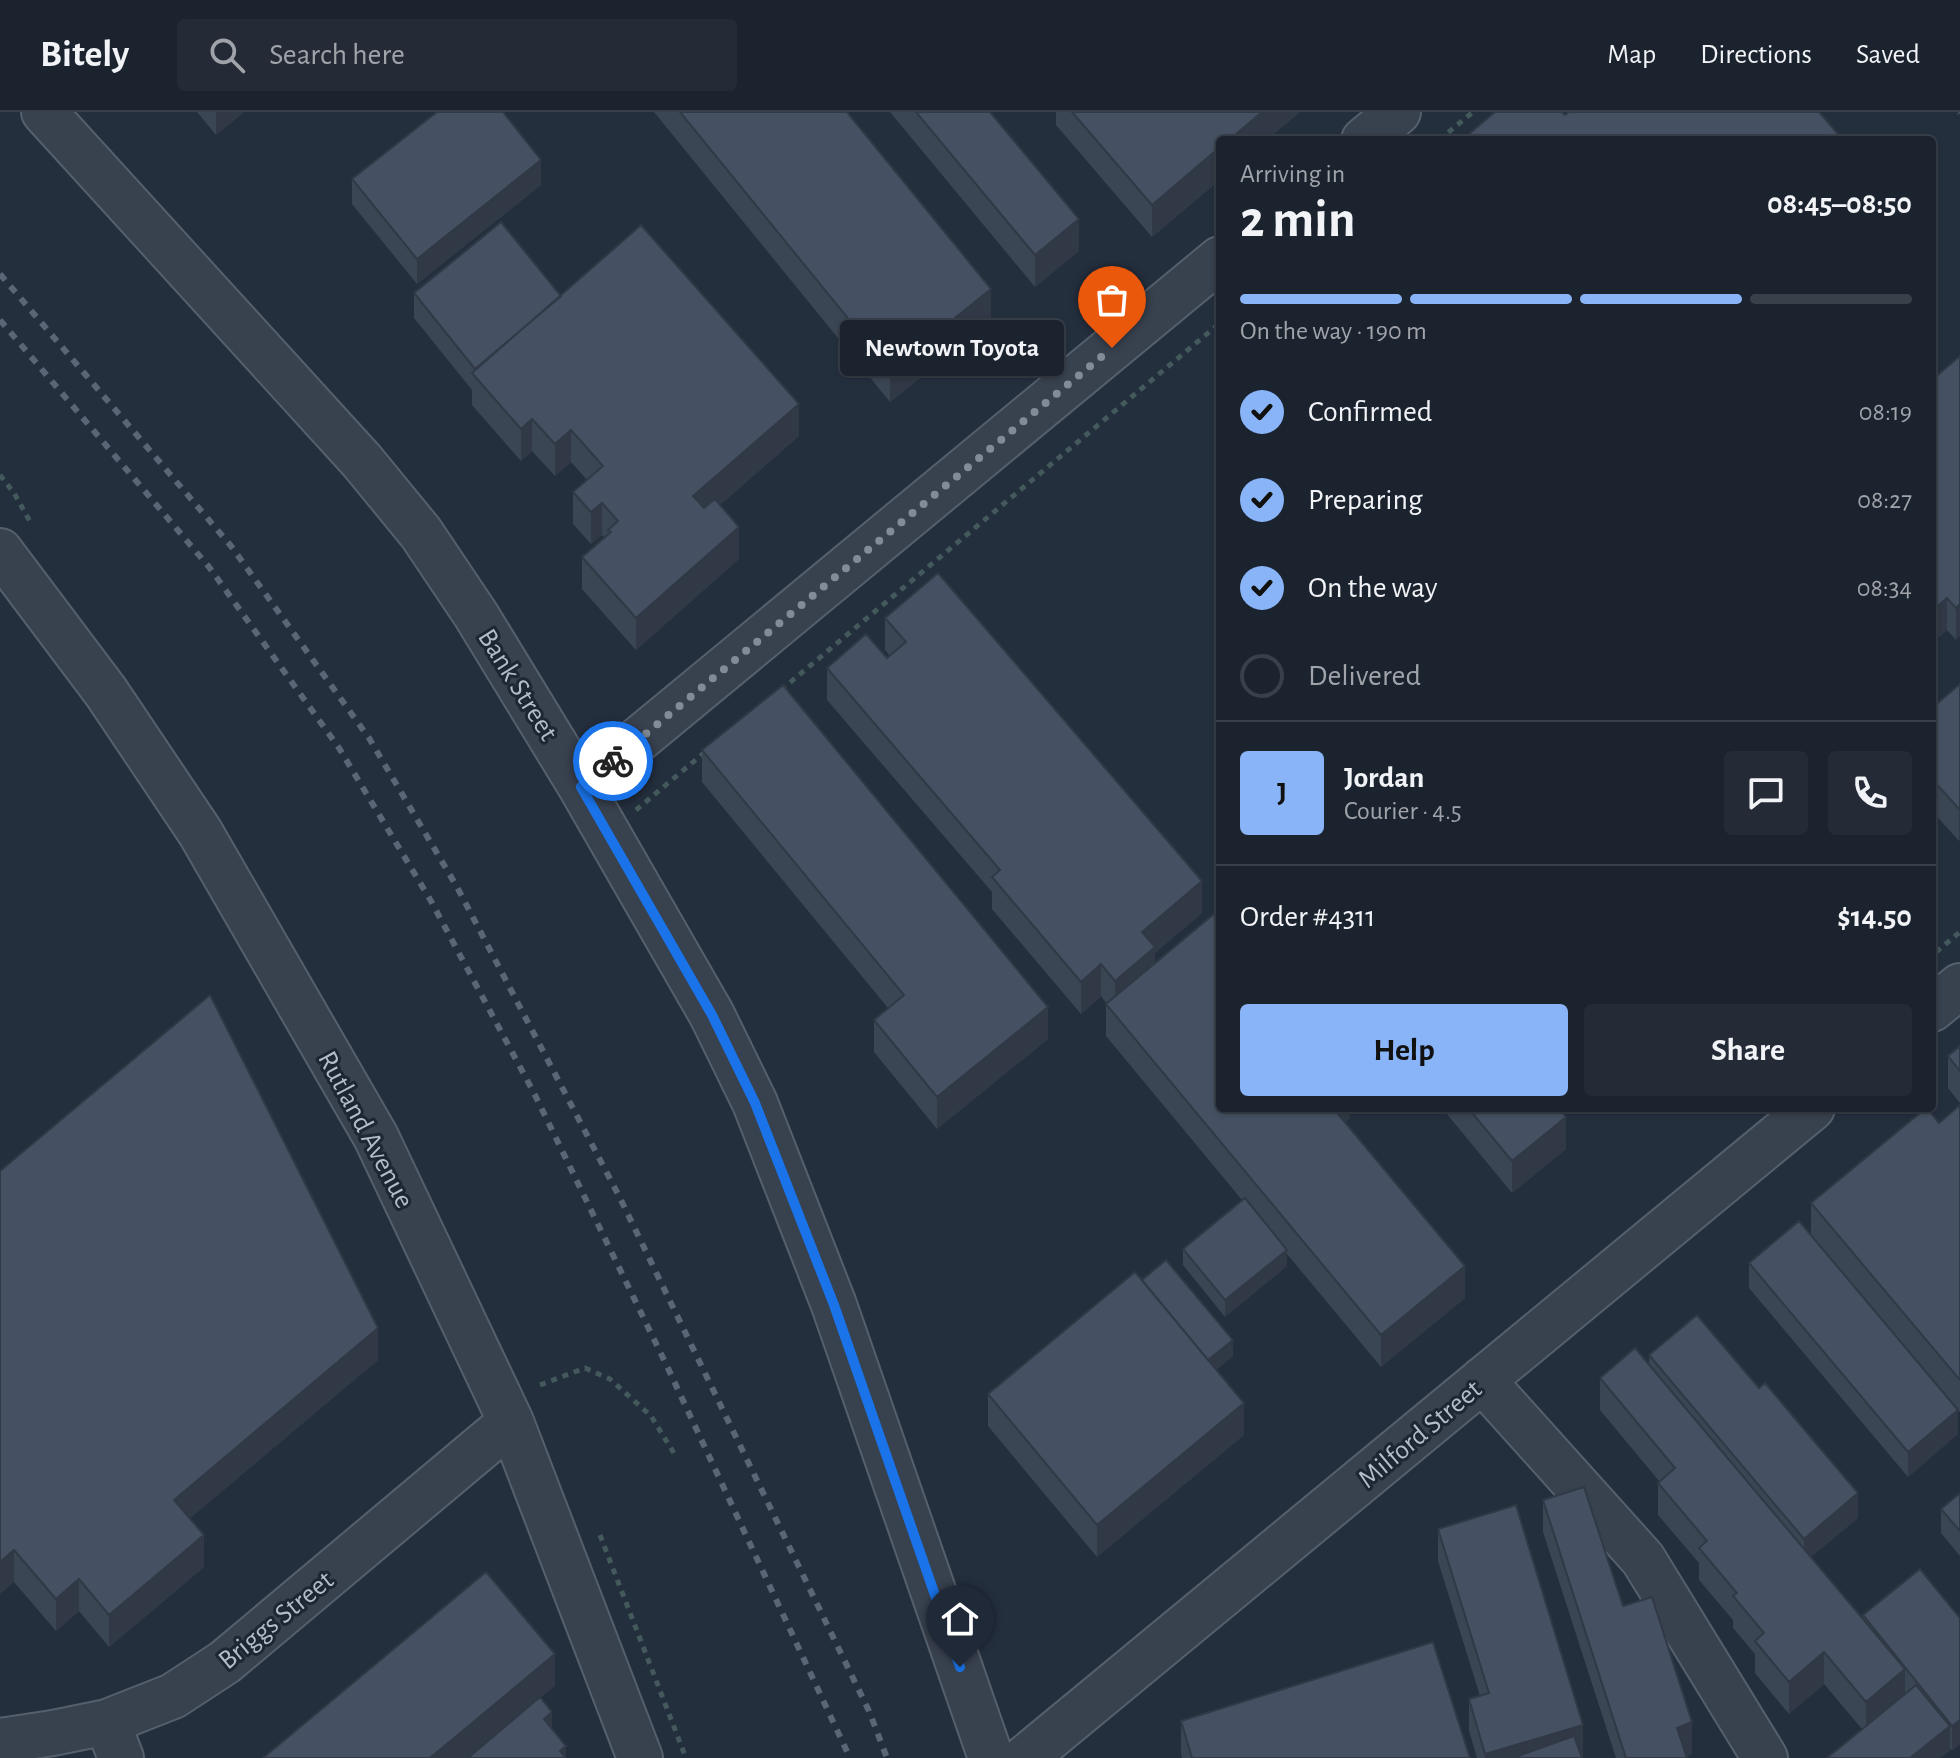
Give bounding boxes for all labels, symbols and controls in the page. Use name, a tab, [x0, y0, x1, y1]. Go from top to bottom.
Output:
search box	[177, 19, 737, 91]
icon: search	[205, 33, 249, 77]
text: Bitely	[40, 36, 129, 74]
text: Search here	[269, 40, 405, 70]
text: Map	[1607, 41, 1656, 69]
text: Directions	[1700, 41, 1812, 69]
text: Saved	[1856, 41, 1920, 69]
text: Arriving in	[1240, 161, 1345, 187]
text: 08:45–08:50	[1767, 189, 1912, 219]
text: 2 min	[1240, 194, 1355, 246]
pin	[1078, 266, 1146, 348]
icon: bag	[1090, 278, 1134, 322]
text: On the way · 190 m	[1240, 318, 1427, 344]
callout: Newtown Toyota	[840, 320, 1064, 376]
text: Newtown Toyota	[865, 335, 1039, 361]
icon: check	[1240, 390, 1284, 434]
text: Confirmed	[1308, 397, 1432, 427]
text: 08:19	[1859, 399, 1912, 425]
icon: check	[1240, 478, 1284, 522]
text: Preparing	[1308, 485, 1423, 515]
text: 08:27	[1857, 487, 1912, 513]
icon: check	[1240, 566, 1284, 610]
text: On the way	[1308, 573, 1437, 603]
text: 08:34	[1857, 575, 1912, 601]
street label: Bank Street	[472, 624, 562, 746]
text: Delivered	[1308, 661, 1421, 691]
courier	[573, 721, 653, 801]
icon: bike	[591, 739, 635, 783]
button: chat	[1724, 751, 1808, 835]
button: phone	[1828, 751, 1912, 835]
text: Jordan	[1344, 763, 1424, 793]
text: J	[1277, 778, 1287, 808]
text: Courier · 4.5	[1344, 798, 1462, 824]
text: Order #4311	[1240, 902, 1376, 932]
text: $14.50	[1837, 902, 1912, 932]
button: Help	[1240, 1004, 1568, 1096]
button: Share	[1584, 1004, 1912, 1096]
street label: Rutland Avenue	[312, 1047, 418, 1213]
street label: Milford Street	[1353, 1375, 1487, 1494]
street label: Briggs Street	[214, 1566, 339, 1675]
pin	[926, 1585, 994, 1667]
icon: home	[938, 1597, 982, 1641]

